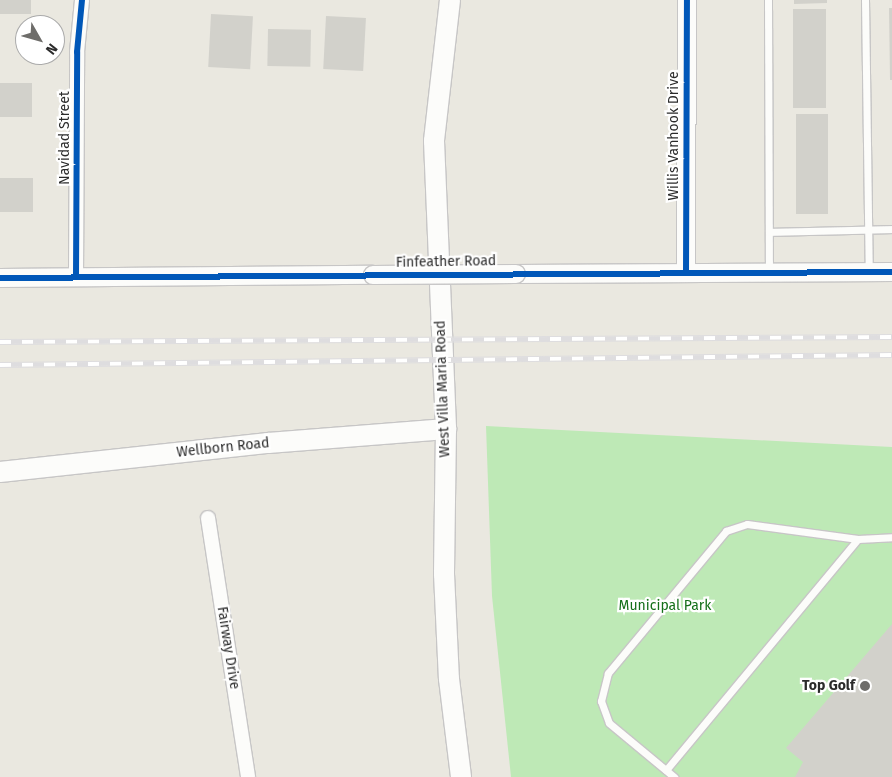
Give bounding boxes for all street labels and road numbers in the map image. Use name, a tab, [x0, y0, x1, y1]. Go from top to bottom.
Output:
street label: Willis Vanhook Drive	[666, 71, 682, 201]
street label: Navidad Street	[57, 91, 73, 185]
street label: Finfeather Road	[396, 253, 496, 271]
street label: West Villa Maria Road	[432, 320, 454, 458]
street label: Wellborn Road	[176, 435, 270, 461]
street label: Fairway Drive	[213, 605, 243, 691]

